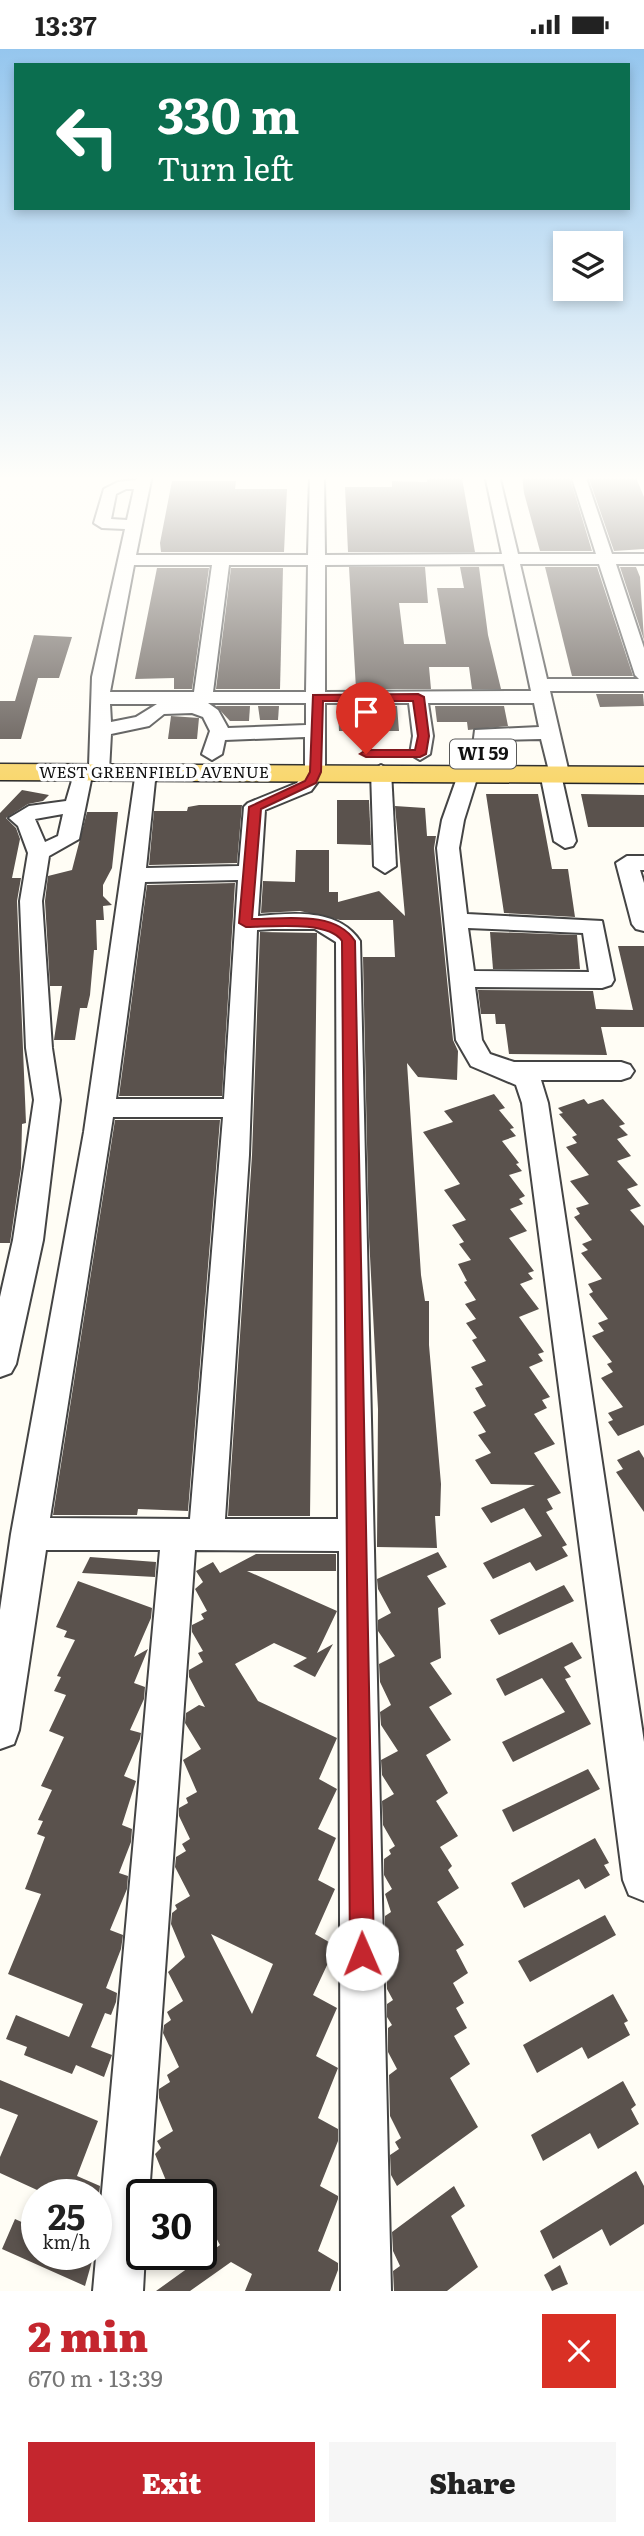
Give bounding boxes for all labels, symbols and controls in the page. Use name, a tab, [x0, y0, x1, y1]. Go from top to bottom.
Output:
text: 13:37	[35, 5, 97, 44]
text: 330 m	[157, 76, 300, 149]
icon: left	[42, 91, 133, 182]
text: Turn left	[157, 143, 294, 191]
map controls	[553, 231, 623, 301]
button: layers	[553, 231, 623, 301]
pin	[336, 682, 396, 754]
icon: arrive	[347, 693, 385, 731]
road number: WI 59	[450, 739, 516, 769]
street label: WEST GREENFIELD AVENUE	[39, 759, 269, 783]
position arrow	[325, 1917, 399, 1991]
speed limit sign: 30	[126, 2179, 217, 2270]
text: 25	[48, 2189, 85, 2241]
text: km/h	[43, 2228, 90, 2255]
text: 2 min	[28, 2303, 148, 2365]
button: close	[542, 2314, 616, 2388]
text: 670 m · 13:39	[28, 2360, 163, 2394]
button: Exit	[28, 2442, 315, 2522]
button: Share	[329, 2442, 616, 2522]

